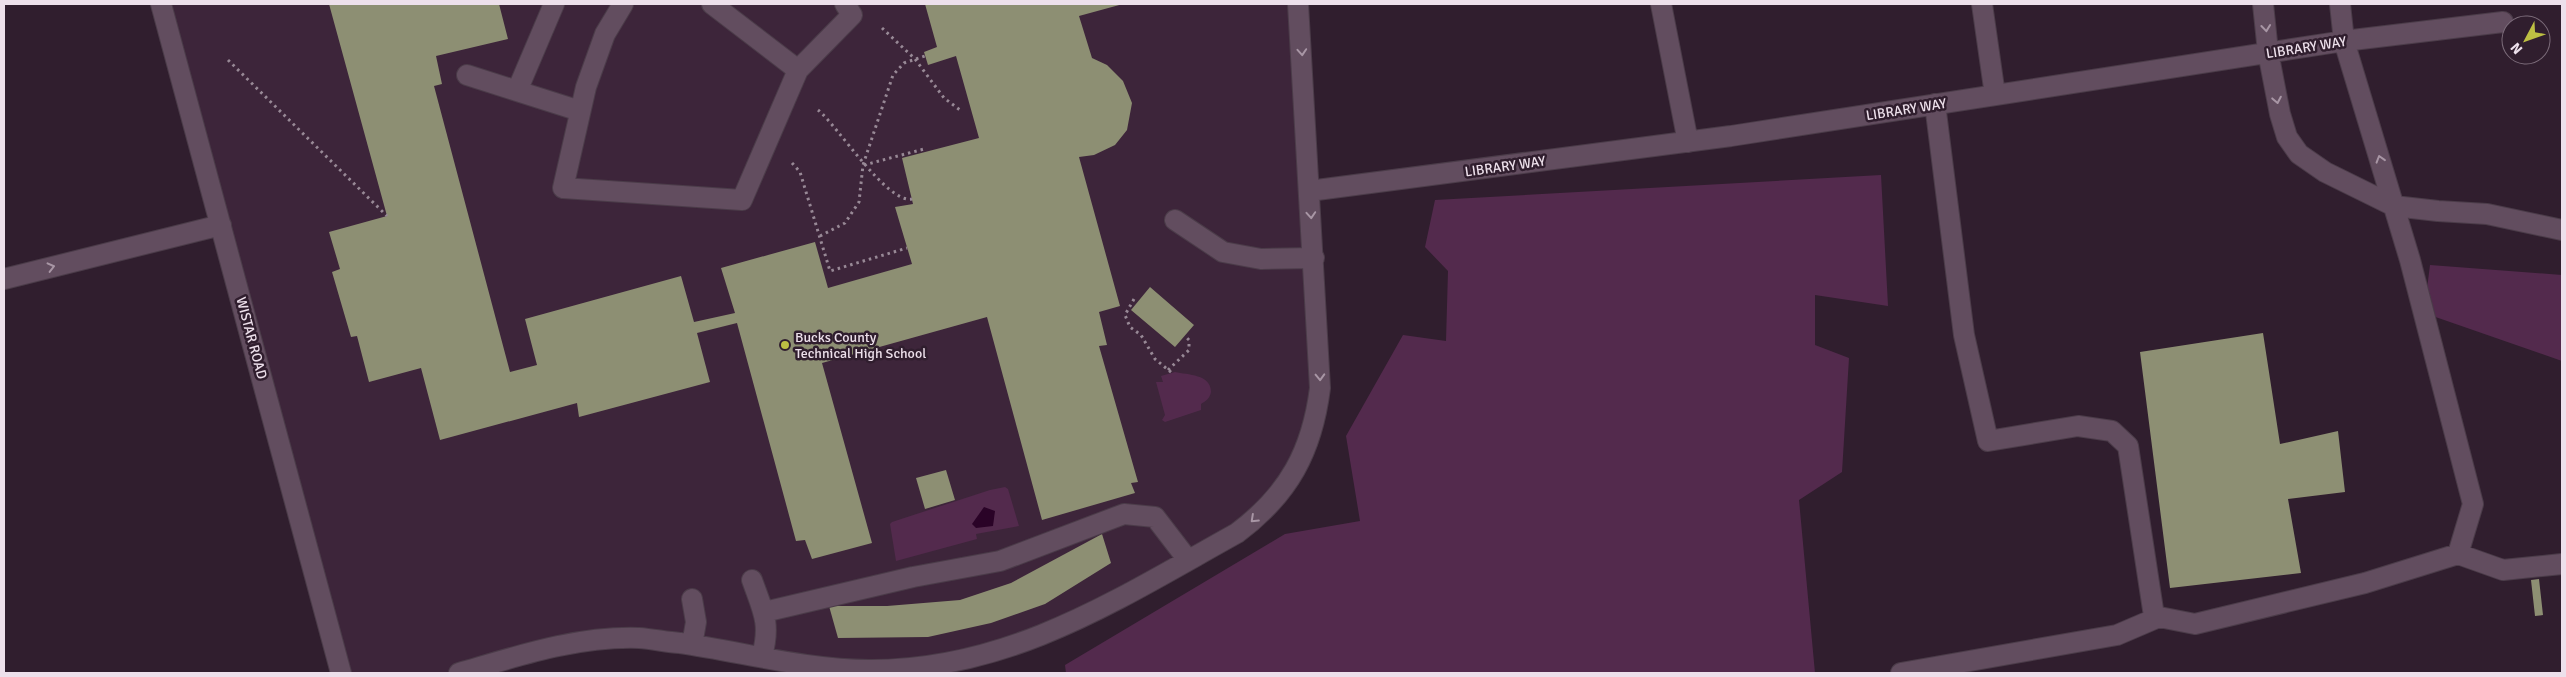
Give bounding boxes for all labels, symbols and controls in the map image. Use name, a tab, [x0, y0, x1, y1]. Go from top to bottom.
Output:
north arrow	[2501, 15, 2551, 65]
one-way arrow	[2260, 24, 2271, 32]
street label: LIBRARY WAY	[2265, 33, 2348, 62]
text: N	[2507, 39, 2526, 57]
one-way arrow	[1296, 49, 1307, 57]
street label: LIBRARY WAY	[1865, 95, 1948, 124]
one-way arrow	[2272, 96, 2282, 105]
street label: LIBRARY WAY	[1464, 152, 1547, 181]
one-way arrow	[2375, 155, 2385, 164]
one-way arrow	[1305, 211, 1316, 219]
one-way arrow	[46, 263, 55, 273]
street label: WISTAR ROAD	[232, 295, 271, 381]
place label: Bucks County Technical High School	[795, 329, 926, 362]
marker: Bucks County Technical High School	[779, 339, 791, 351]
one-way arrow	[1314, 373, 1325, 381]
one-way arrow	[1250, 513, 1259, 522]

